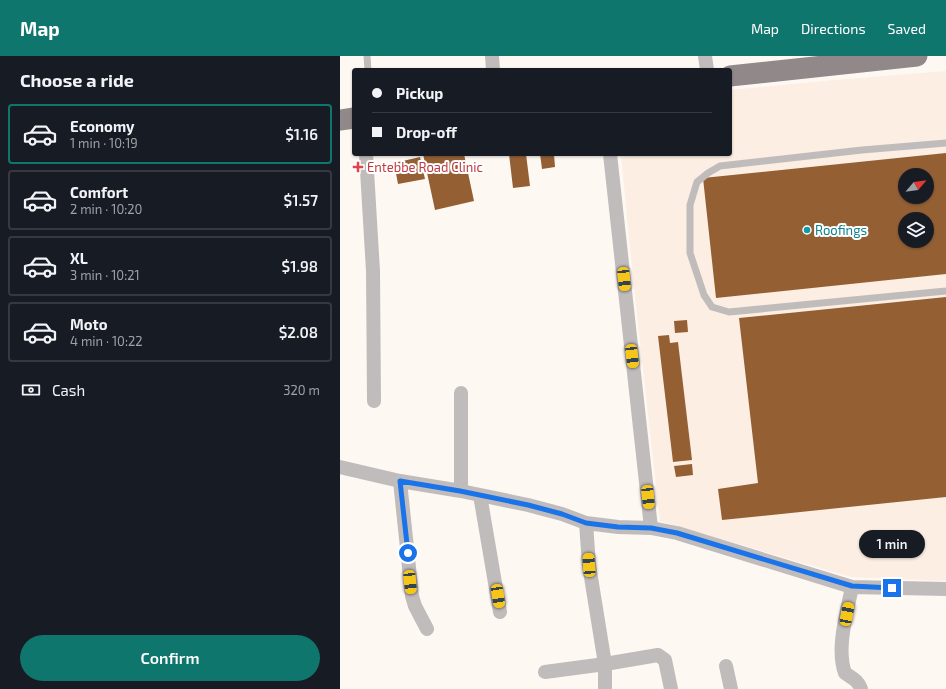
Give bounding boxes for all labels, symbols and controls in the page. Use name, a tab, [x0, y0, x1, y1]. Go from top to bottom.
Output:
text: Map	[20, 17, 60, 40]
text: Map	[751, 20, 779, 37]
text: Directions	[801, 20, 866, 37]
text: Saved	[888, 20, 926, 37]
text: Choose a ride	[20, 69, 134, 91]
text: Pickup	[396, 84, 443, 102]
icon: car	[22, 116, 58, 152]
text: Economy	[70, 117, 135, 135]
text: Drop-off	[396, 123, 457, 141]
text: $1.16	[285, 125, 318, 143]
text: 1 min · 10:19	[70, 135, 138, 151]
place label: Entebbe Road Clinic	[367, 159, 483, 175]
marker: Entebbe Road Clinic	[352, 161, 364, 173]
north arrow	[898, 168, 934, 204]
map controls	[898, 168, 934, 248]
icon: car	[22, 182, 58, 218]
text: Comfort	[70, 183, 128, 201]
text: $1.57	[284, 191, 318, 209]
text: 2 min · 10:20	[70, 201, 142, 217]
button: layers	[898, 212, 934, 248]
place label: Roofings	[815, 222, 867, 238]
marker: Roofings	[802, 225, 812, 235]
icon: car	[22, 248, 58, 284]
text: XL	[70, 249, 88, 267]
text: $1.98	[282, 257, 318, 275]
car	[617, 266, 631, 292]
text: 3 min · 10:21	[70, 267, 140, 283]
icon: car	[22, 314, 58, 350]
text: Moto	[70, 315, 108, 333]
text: $2.08	[279, 323, 318, 341]
text: 4 min · 10:22	[70, 333, 143, 349]
car	[625, 343, 639, 369]
icon: cash	[20, 379, 42, 401]
text: Cash	[52, 381, 85, 399]
text: 320 m	[283, 382, 320, 398]
car	[641, 484, 655, 510]
callout: 1 min	[859, 530, 925, 558]
text: 1 min	[877, 536, 907, 552]
route start	[399, 544, 417, 562]
car	[582, 553, 596, 577]
car	[403, 569, 417, 595]
route end	[883, 579, 901, 597]
car	[490, 583, 506, 609]
car	[839, 601, 855, 627]
button: Confirm	[20, 635, 320, 681]

